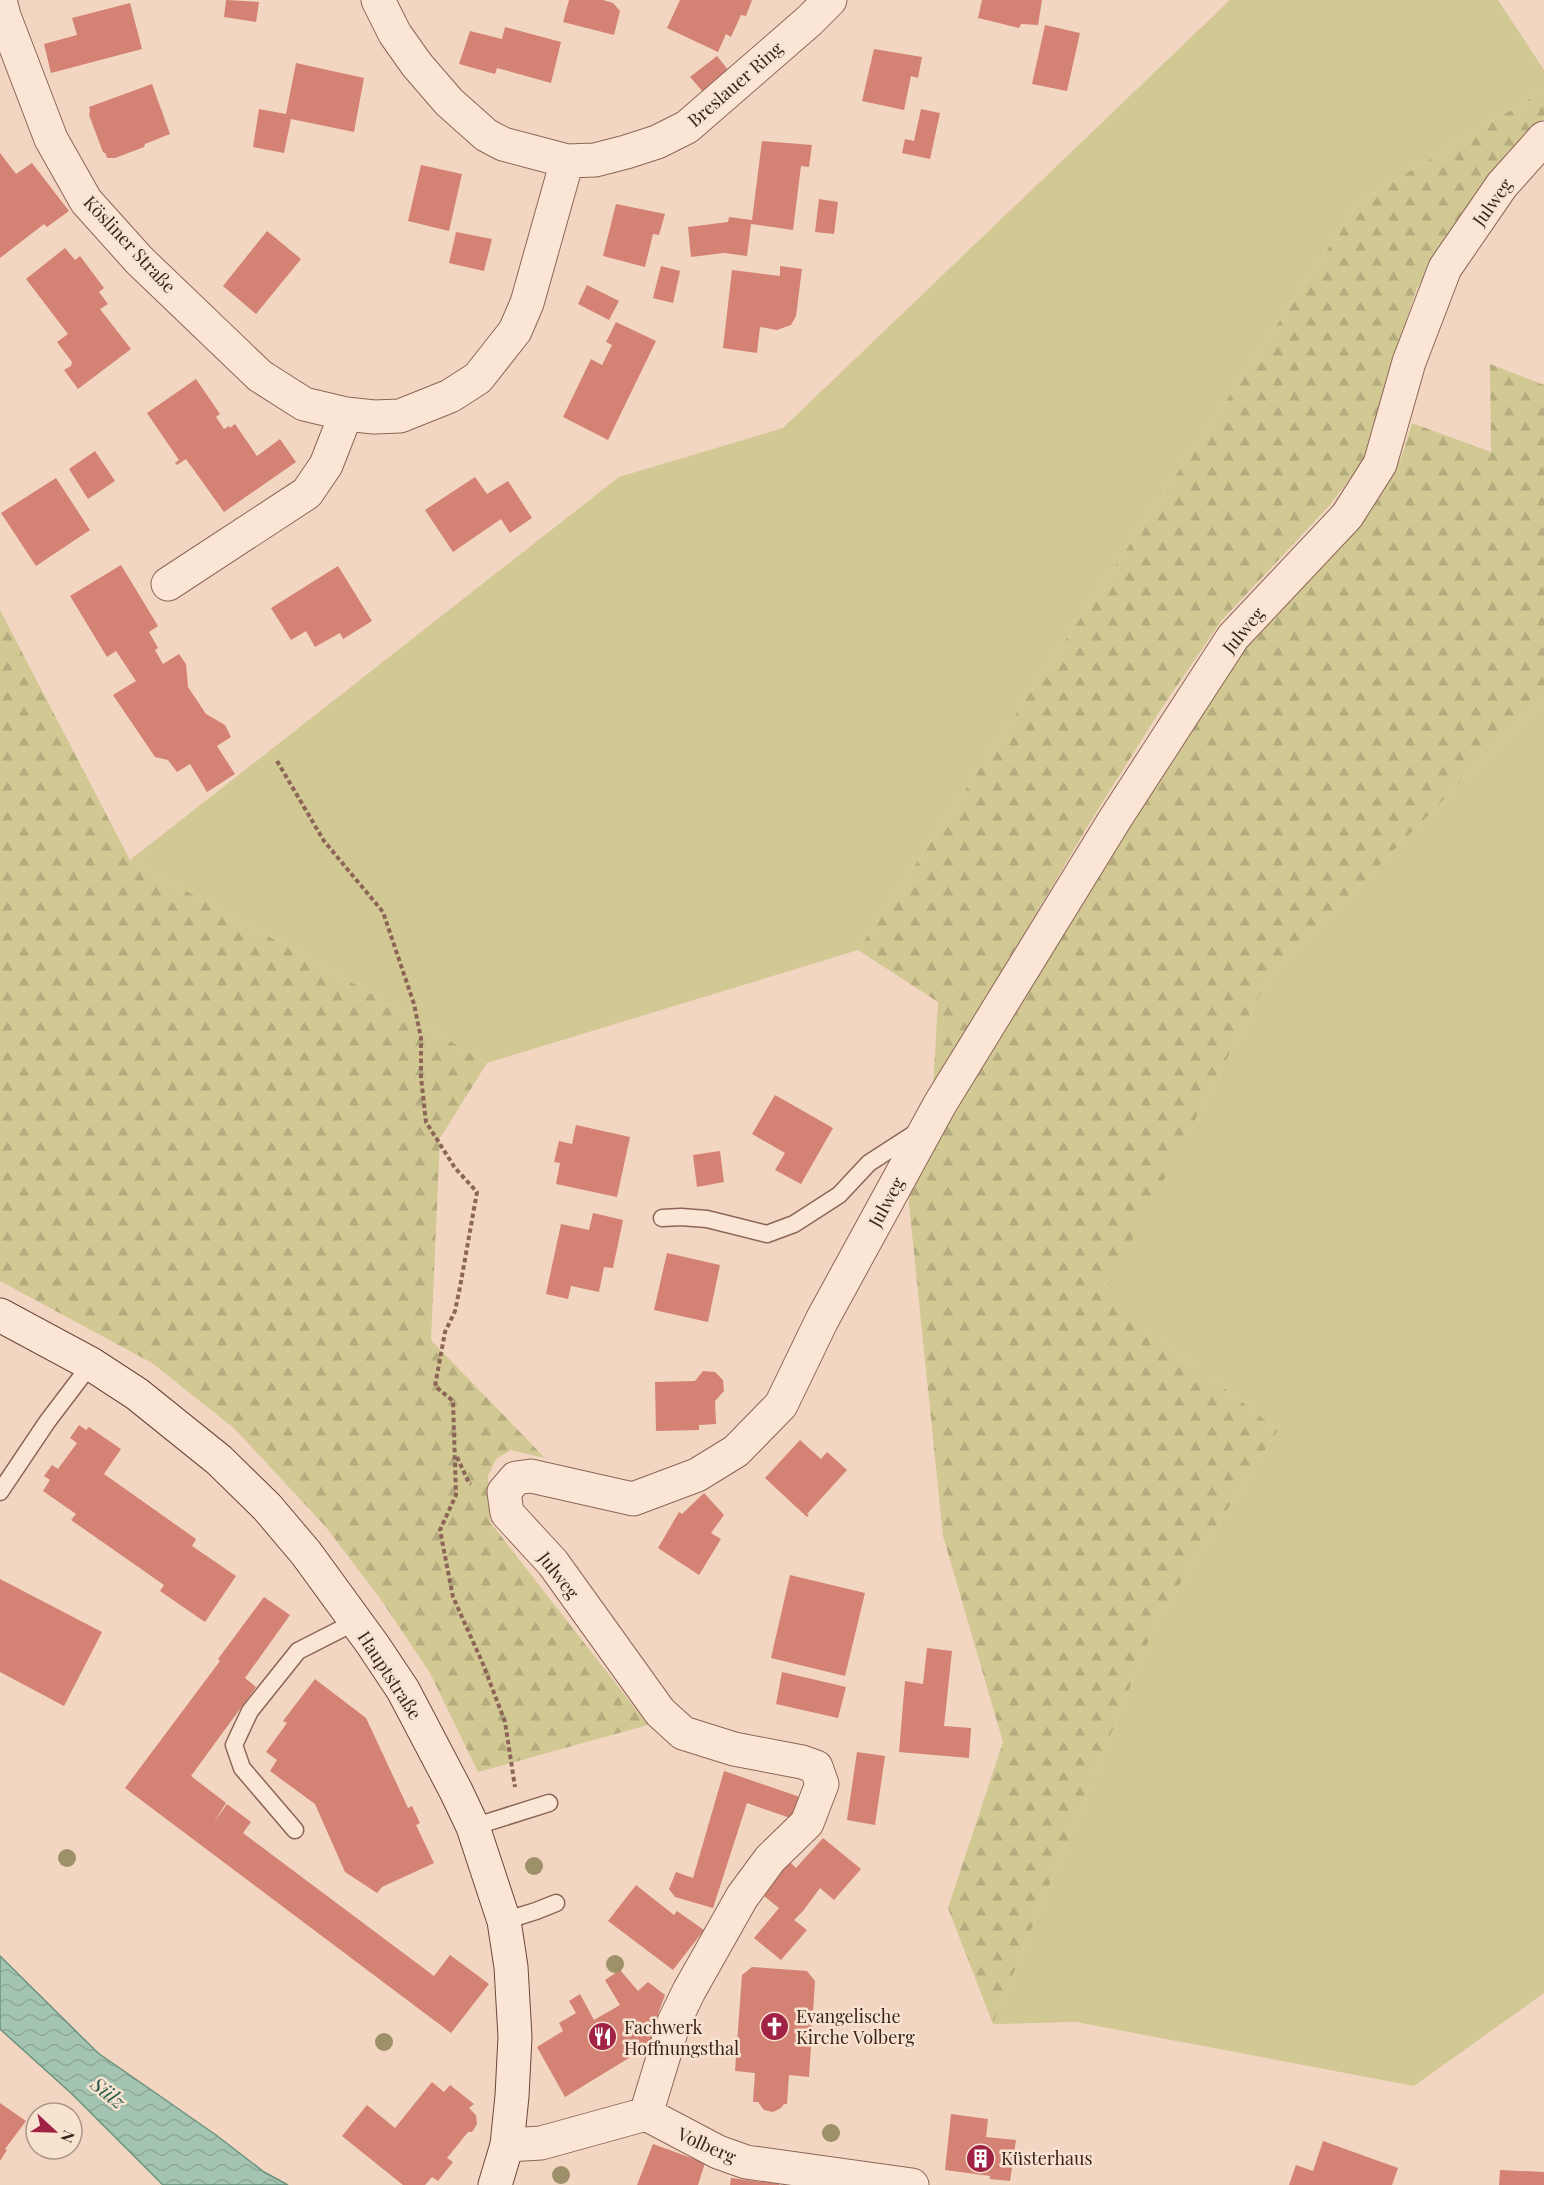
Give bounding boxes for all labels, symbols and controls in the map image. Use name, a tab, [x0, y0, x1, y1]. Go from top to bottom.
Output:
street label: Breslauer Ring	[682, 36, 788, 132]
street label: Julweg	[1466, 173, 1518, 232]
street label: Kösliner Straße	[79, 190, 181, 298]
street label: Julweg	[1216, 601, 1270, 659]
street label: Julweg	[862, 1172, 910, 1232]
street label: Julweg	[532, 1546, 585, 1604]
street label: Hauptstraße	[352, 1626, 428, 1724]
place label: Evangelische Kirche Volberg	[796, 2004, 915, 2049]
church icon: Evangelische Kirche Volberg	[759, 2010, 791, 2042]
place label: Fachwerk Hoffnungsthal	[624, 2015, 739, 2060]
restaurant icon: Fachwerk Hoffnungsthal	[587, 2021, 619, 2053]
water label: Sülz	[85, 2069, 133, 2115]
north arrow	[24, 2101, 84, 2161]
street label: Volberg	[673, 2121, 741, 2169]
text: N	[56, 2128, 80, 2147]
building icon: Küsterhaus	[964, 2142, 996, 2174]
place label: Küsterhaus	[1001, 2146, 1092, 2170]

